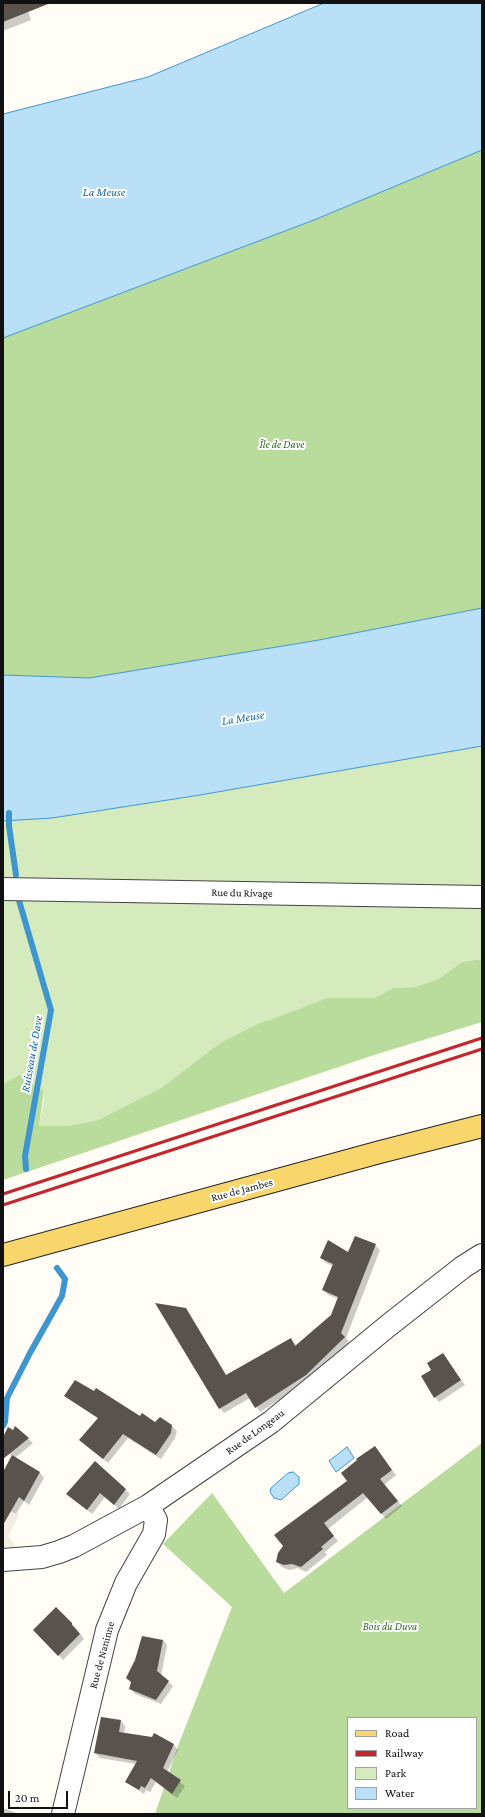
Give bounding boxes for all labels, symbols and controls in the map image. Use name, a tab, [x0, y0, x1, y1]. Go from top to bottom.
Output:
water label: La Meuse	[83, 185, 125, 199]
park label: Île de Dave	[260, 438, 304, 452]
water label: La Meuse	[221, 708, 265, 728]
street label: Rue du Rivage	[211, 886, 273, 900]
water label: Ruisseau de Dave	[18, 1015, 46, 1093]
street label: Rue de Jambes	[210, 1175, 274, 1205]
street label: Rue de Longeau	[223, 1406, 287, 1458]
street label: Rue de Naninne	[87, 1620, 117, 1690]
park label: Bois du Duva	[363, 1620, 417, 1634]
legend	[347, 1717, 477, 1809]
text: Road	[385, 1726, 409, 1740]
text: Railway	[385, 1746, 423, 1760]
text: Park	[385, 1766, 406, 1780]
scale bar	[10, 1783, 70, 1809]
text: Water	[385, 1786, 414, 1800]
text: 20 m	[15, 1791, 39, 1805]

